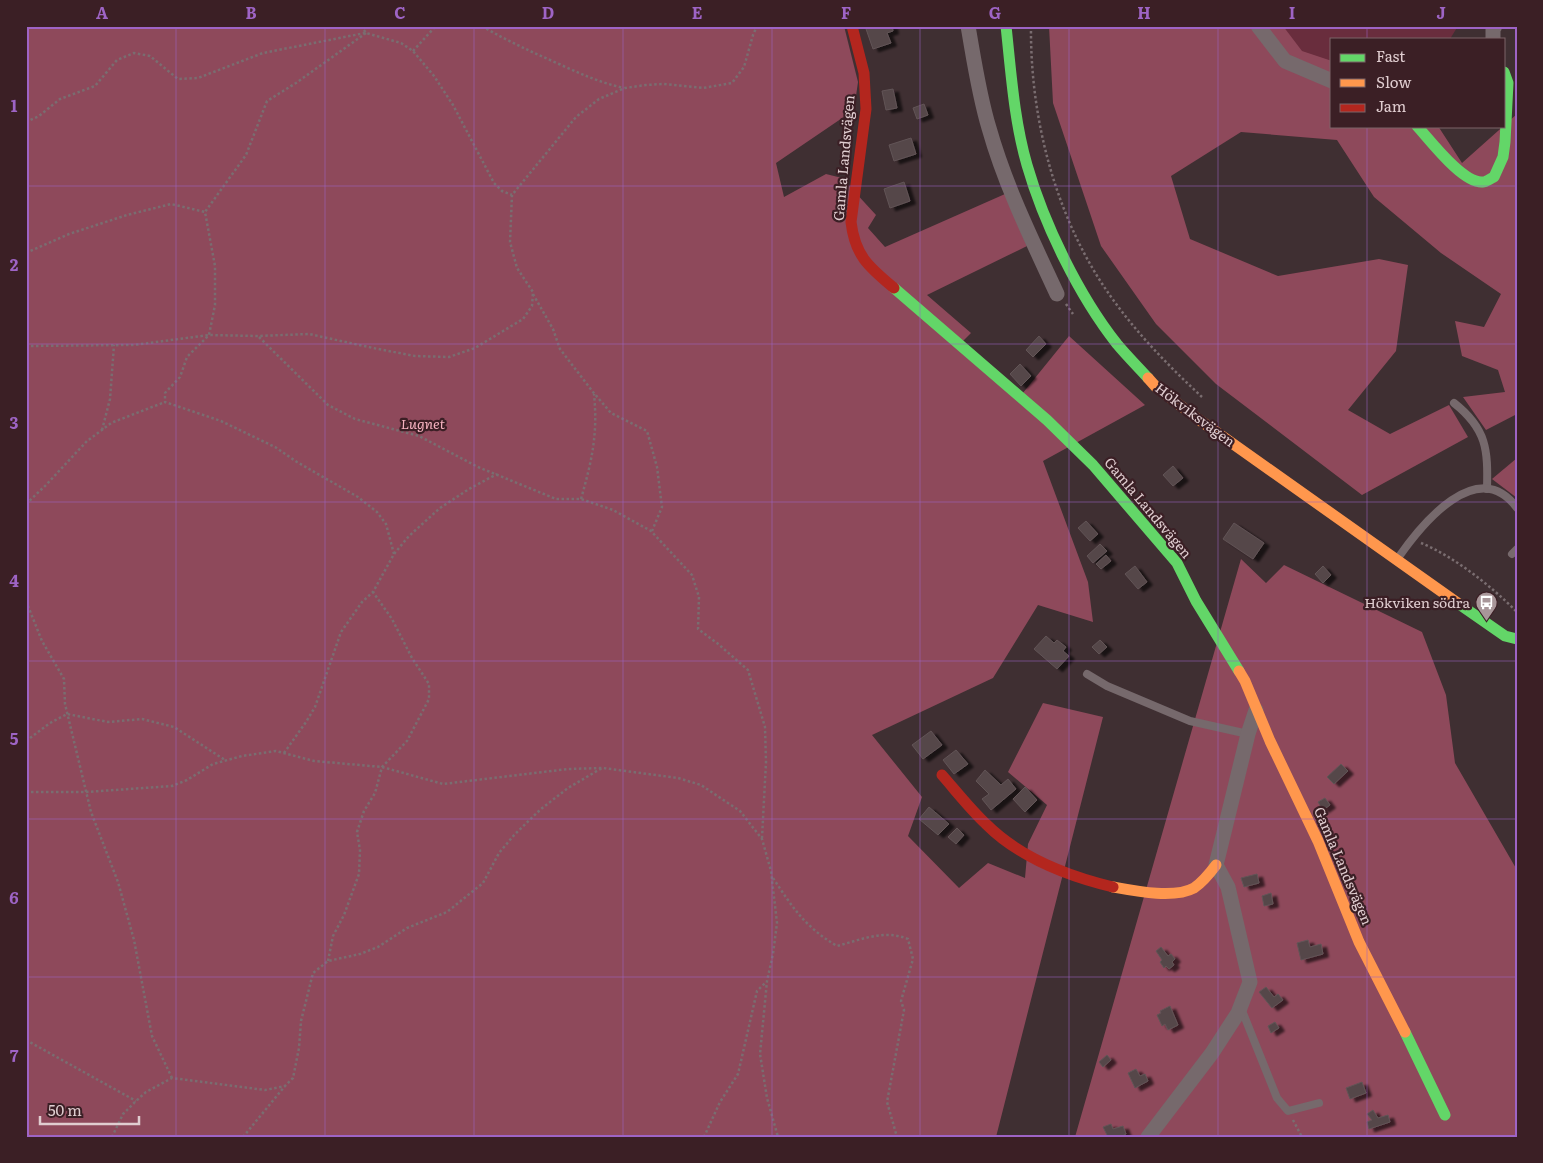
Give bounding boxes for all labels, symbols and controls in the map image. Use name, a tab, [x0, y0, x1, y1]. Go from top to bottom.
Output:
text: A	[96, 0, 108, 24]
text: B	[245, 0, 257, 24]
text: C	[394, 0, 406, 24]
text: D	[542, 0, 554, 24]
text: E	[692, 0, 703, 24]
text: F	[841, 0, 851, 24]
text: G	[989, 0, 1001, 24]
text: H	[1137, 0, 1151, 24]
text: I	[1289, 0, 1295, 24]
text: J	[1436, 0, 1446, 24]
legend	[1330, 38, 1506, 128]
text: Fast	[1376, 44, 1405, 67]
text: Slow	[1376, 70, 1411, 93]
text: 1	[11, 93, 18, 117]
street label: Gamla Landsvägen	[828, 94, 858, 222]
text: Jam	[1376, 94, 1407, 117]
text: 2	[10, 252, 19, 276]
street label: Hökviksvägen	[1152, 378, 1240, 451]
text: 3	[10, 410, 19, 434]
park label: Lugnet	[401, 413, 446, 433]
street label: Gamla Landsvägen	[1100, 453, 1197, 562]
text: 4	[9, 568, 19, 592]
bus stop icon: Hökviken södra	[1474, 591, 1498, 622]
place label: Hökviken södra	[1364, 592, 1470, 612]
text: 5	[10, 726, 19, 750]
street label: Gamla Landsvägen	[1310, 804, 1378, 928]
text: 6	[9, 885, 19, 909]
text: 7	[10, 1043, 19, 1067]
scale bar	[40, 1093, 139, 1125]
text: 50 m	[48, 1098, 82, 1121]

